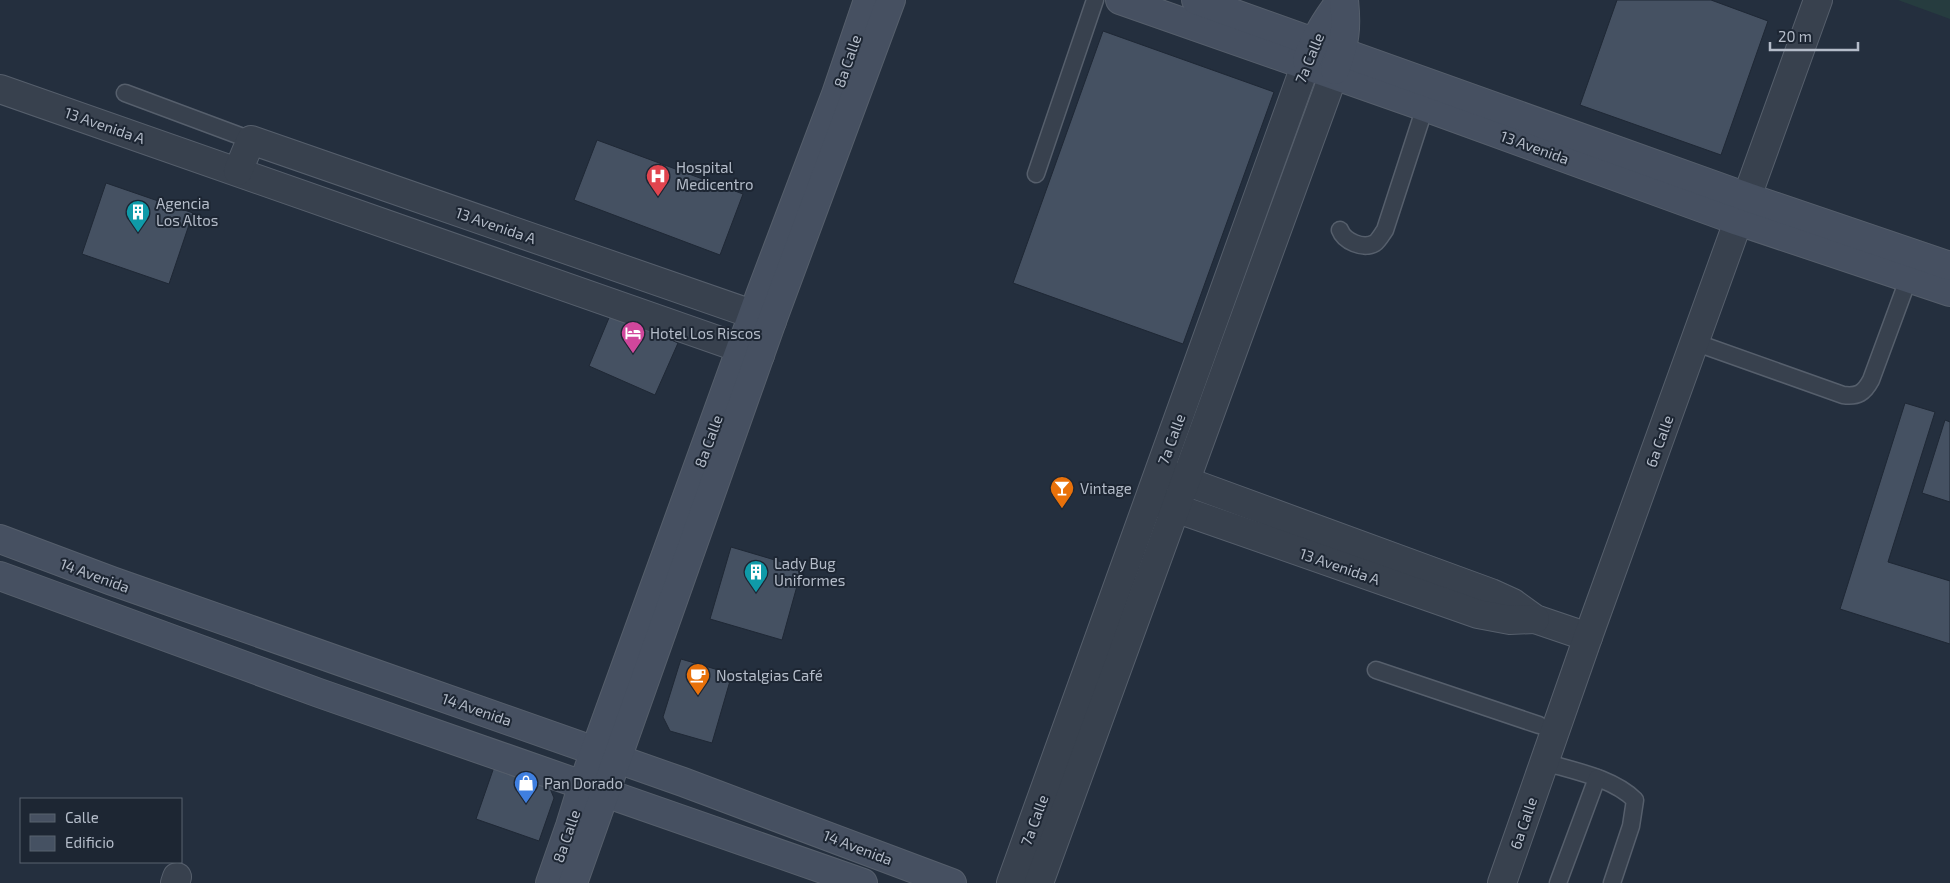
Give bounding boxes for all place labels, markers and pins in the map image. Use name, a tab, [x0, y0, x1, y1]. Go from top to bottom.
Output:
place label: Hospital Medicentro	[676, 158, 754, 193]
hospital icon: Hospital Medicentro	[645, 163, 671, 197]
place label: Agencia Los Altos	[156, 194, 218, 229]
building icon: Agencia Los Altos	[125, 199, 151, 233]
hotel icon: Hotel Los Riscos	[620, 320, 646, 354]
place label: Hotel Los Riscos	[650, 324, 761, 342]
bar icon: Vintage	[1049, 475, 1075, 509]
place label: Vintage	[1080, 479, 1132, 497]
place label: Lady Bug Uniformes	[774, 554, 845, 589]
building icon: Lady Bug Uniformes	[743, 559, 769, 593]
cafe icon: Nostalgias Café	[685, 662, 711, 696]
place label: Nostalgias Café	[716, 666, 823, 684]
shop icon: Pan Dorado	[513, 770, 539, 804]
place label: Pan Dorado	[544, 774, 623, 792]

